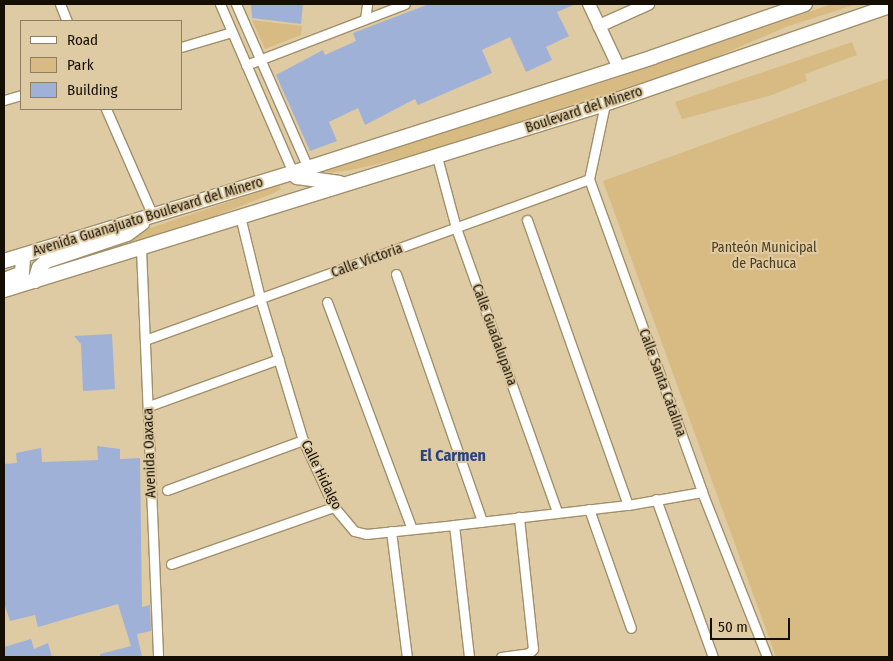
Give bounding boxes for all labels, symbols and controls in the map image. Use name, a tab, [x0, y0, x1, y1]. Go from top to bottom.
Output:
legend	[20, 20, 182, 110]
text: Road	[67, 31, 98, 49]
text: Park	[67, 56, 94, 74]
text: Building	[67, 81, 118, 99]
street label: Boulevard del Minero	[523, 83, 645, 137]
street label: Avenida Guanajuato Boulevard del Minero	[31, 174, 265, 260]
street label: Calle Victoria	[329, 240, 405, 282]
park label: Panteón Municipal de Pachuca	[711, 240, 817, 272]
street label: Calle Guadalupana	[468, 282, 520, 388]
street label: Calle Santa Catalina	[635, 327, 689, 439]
street label: Avenida Oaxaca	[140, 408, 160, 498]
street label: Calle Hidalgo	[297, 438, 345, 512]
district label: El Carmen	[420, 446, 486, 466]
scale bar	[713, 608, 793, 640]
text: 50 m	[718, 618, 748, 636]

